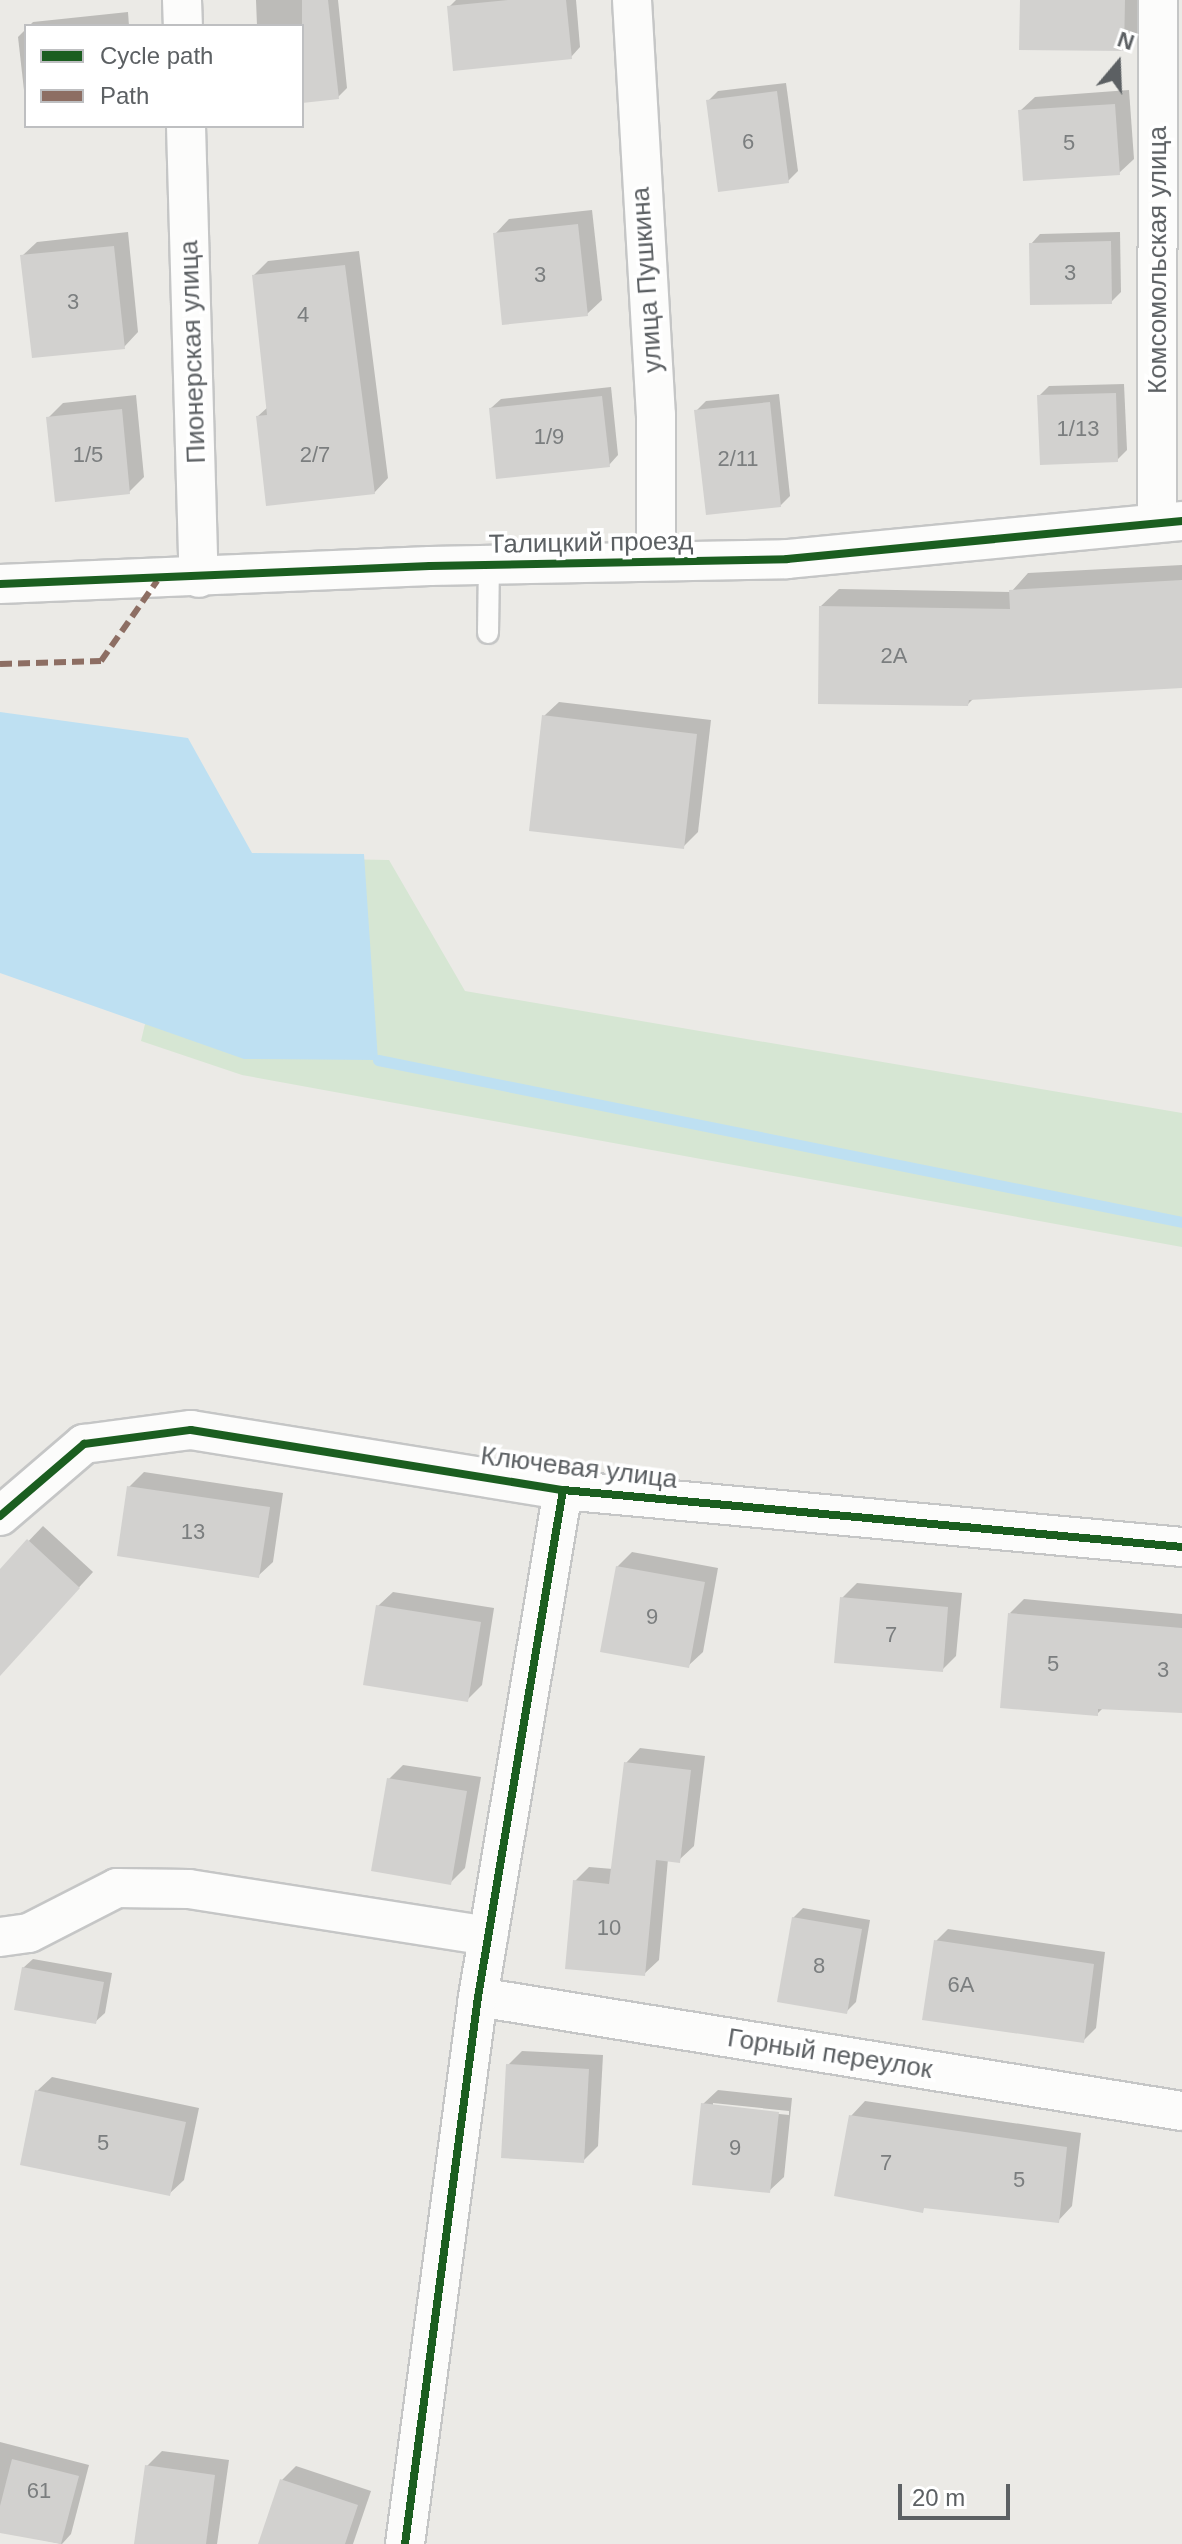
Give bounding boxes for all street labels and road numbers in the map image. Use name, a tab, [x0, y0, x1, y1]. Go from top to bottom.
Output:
street label: Комсомольская улица	[1142, 126, 1174, 394]
street label: улица Пушкина	[625, 186, 669, 374]
street label: Пионерская улица	[174, 240, 212, 464]
street label: Талицкий проезд	[488, 526, 694, 560]
street label: Ключевая улица	[479, 1440, 679, 1496]
street label: Горный переулок	[725, 2022, 935, 2086]

